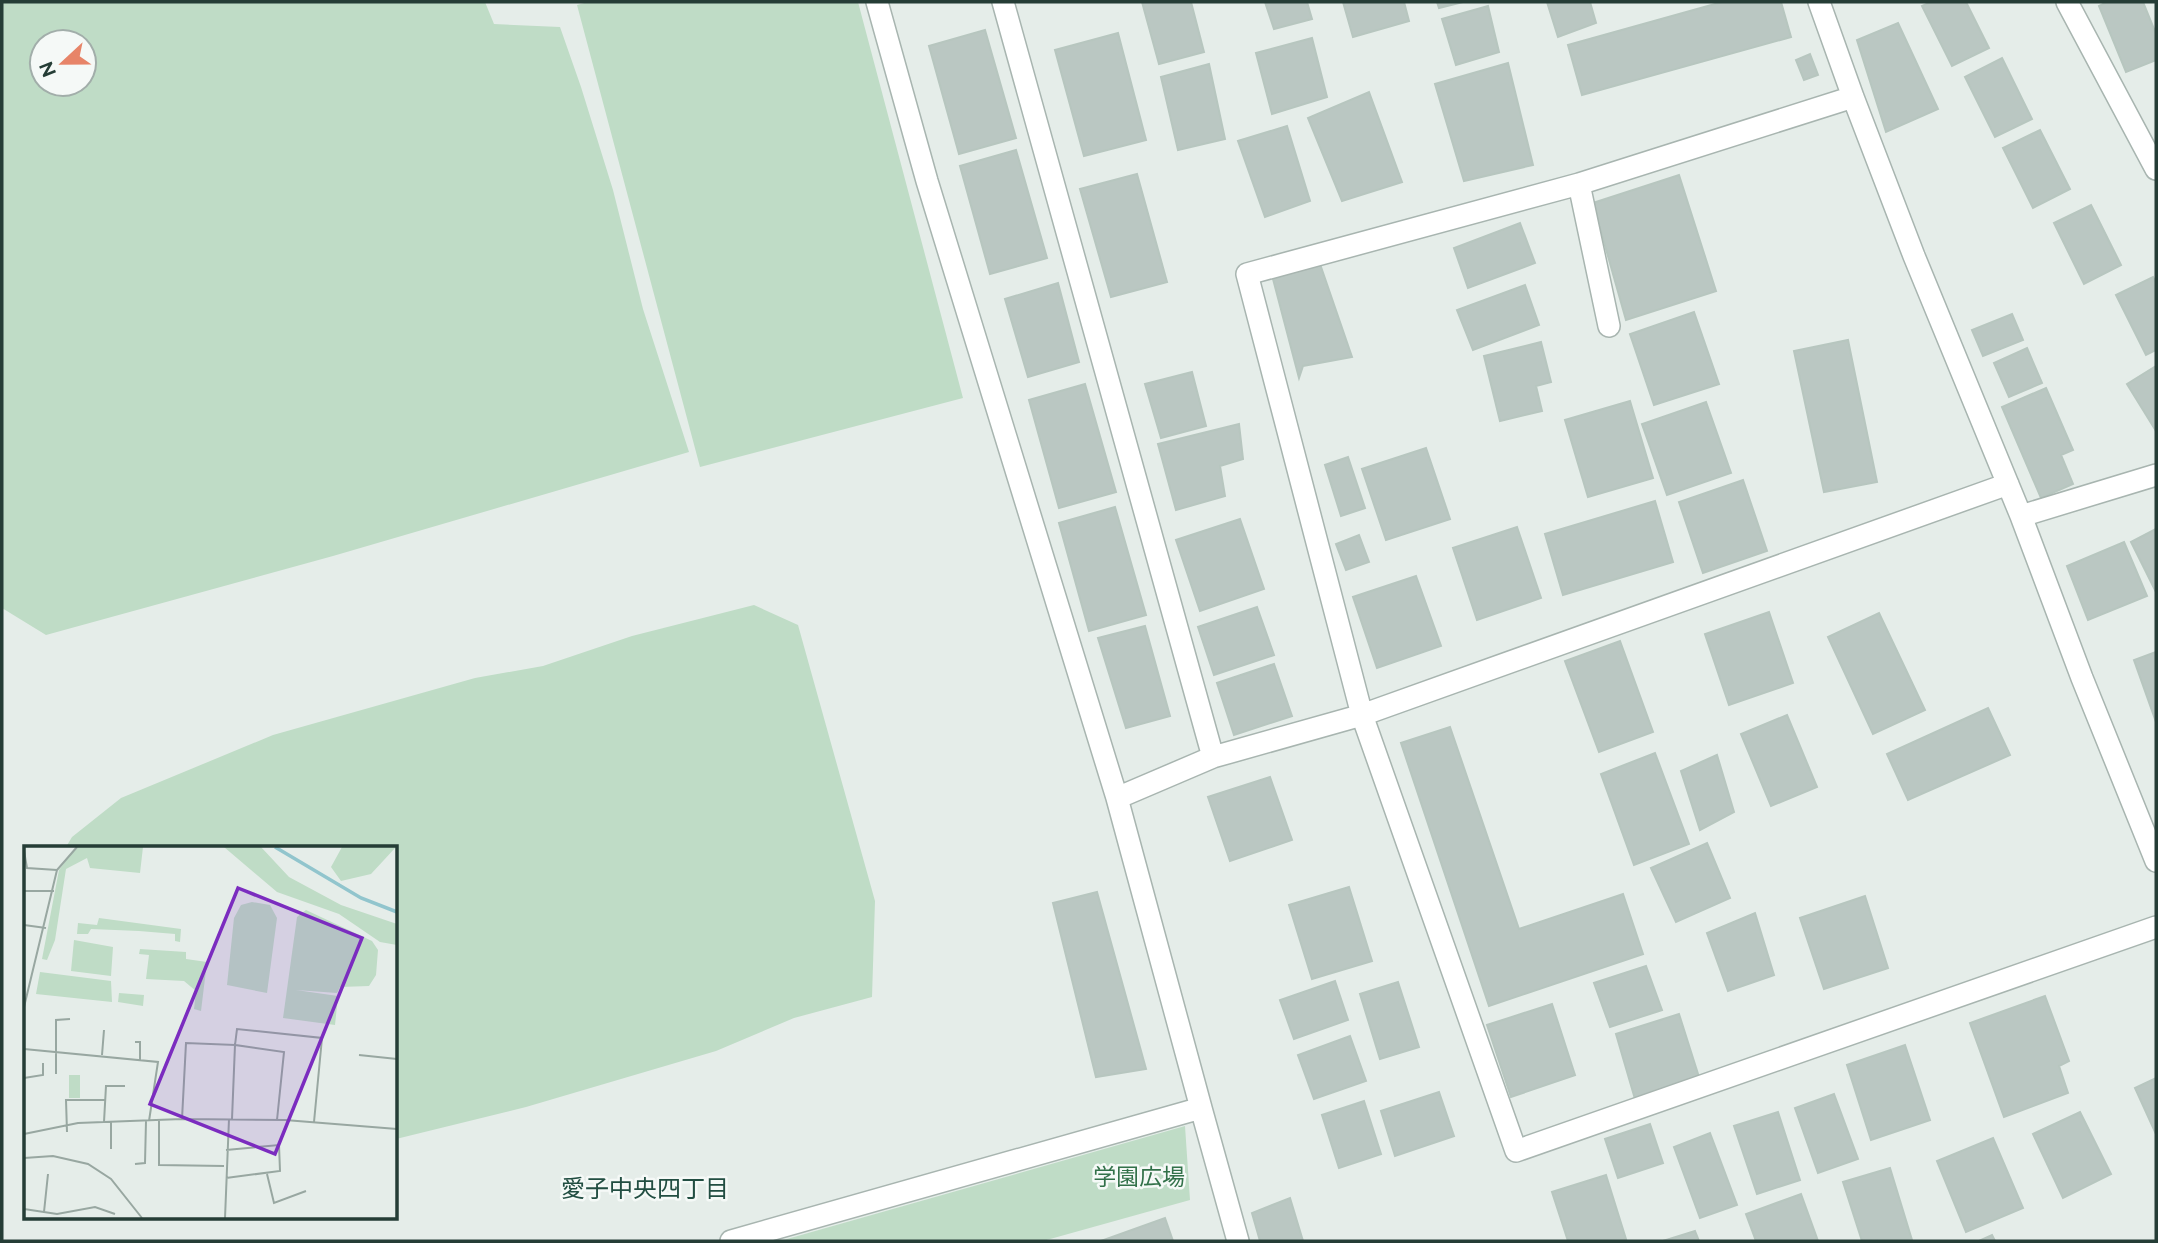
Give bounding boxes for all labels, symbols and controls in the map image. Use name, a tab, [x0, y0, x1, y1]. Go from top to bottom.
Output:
north arrow	[28, 28, 98, 98]
text: N	[34, 59, 60, 80]
inset map	[24, 846, 397, 1218]
park label: 学園広場	[1093, 1163, 1185, 1190]
district label: 愛子中央四丁目	[561, 1174, 729, 1203]

